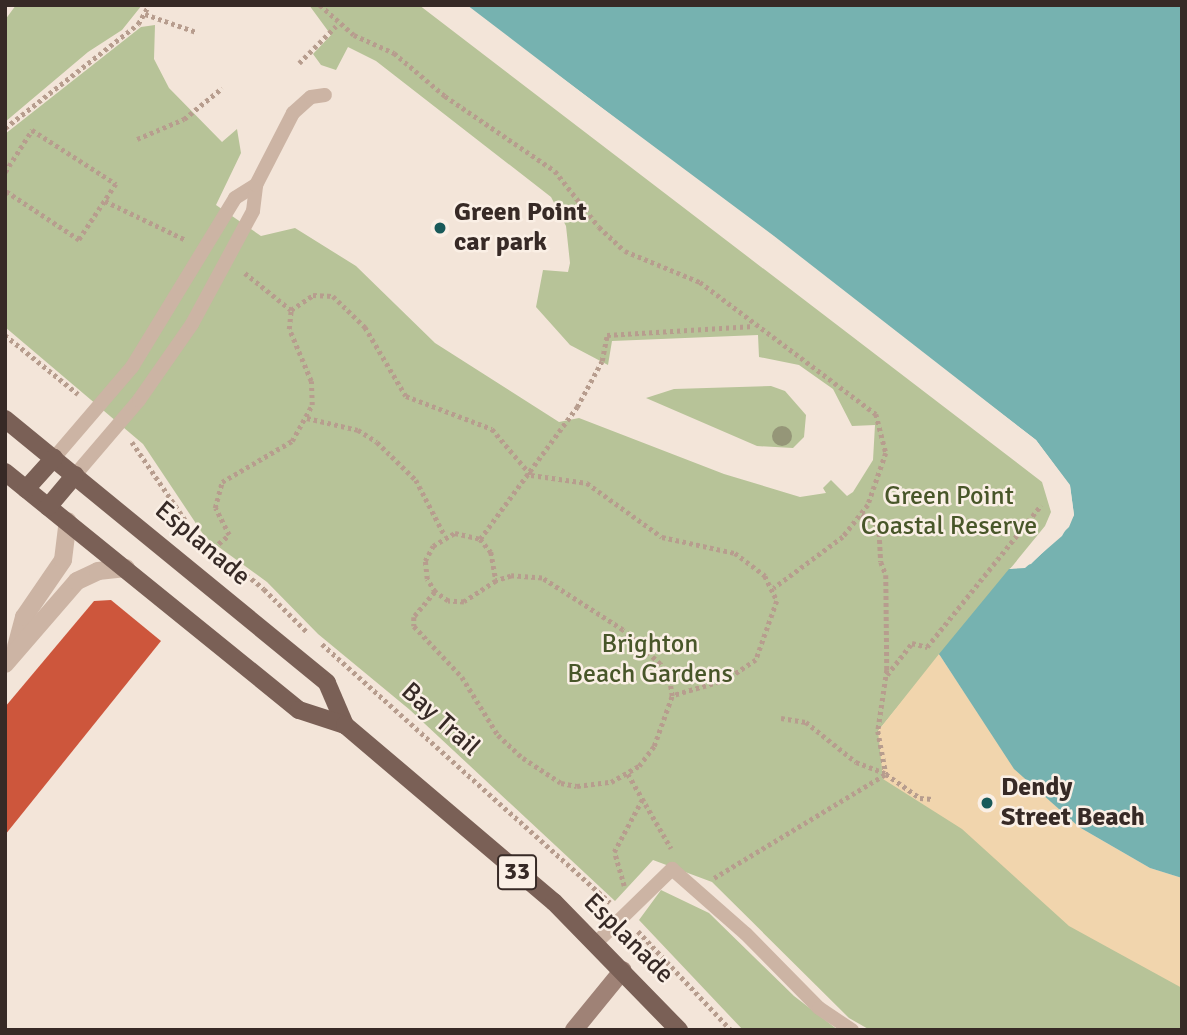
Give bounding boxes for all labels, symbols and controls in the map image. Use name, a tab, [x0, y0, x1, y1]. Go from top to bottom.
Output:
place label: Green Point car park	[454, 197, 587, 258]
marker: Green Point car park	[432, 220, 448, 236]
park label: Green Point Coastal Reserve	[861, 481, 1037, 542]
street label: Esplanade	[148, 495, 256, 593]
park label: Brighton Beach Gardens	[567, 629, 733, 690]
street label: Bay Trail	[394, 677, 486, 763]
place label: Dendy Street Beach	[1001, 772, 1145, 834]
marker: Dendy Street Beach	[979, 795, 995, 811]
road number: 33	[496, 852, 538, 892]
street label: Esplanade	[576, 887, 680, 991]

